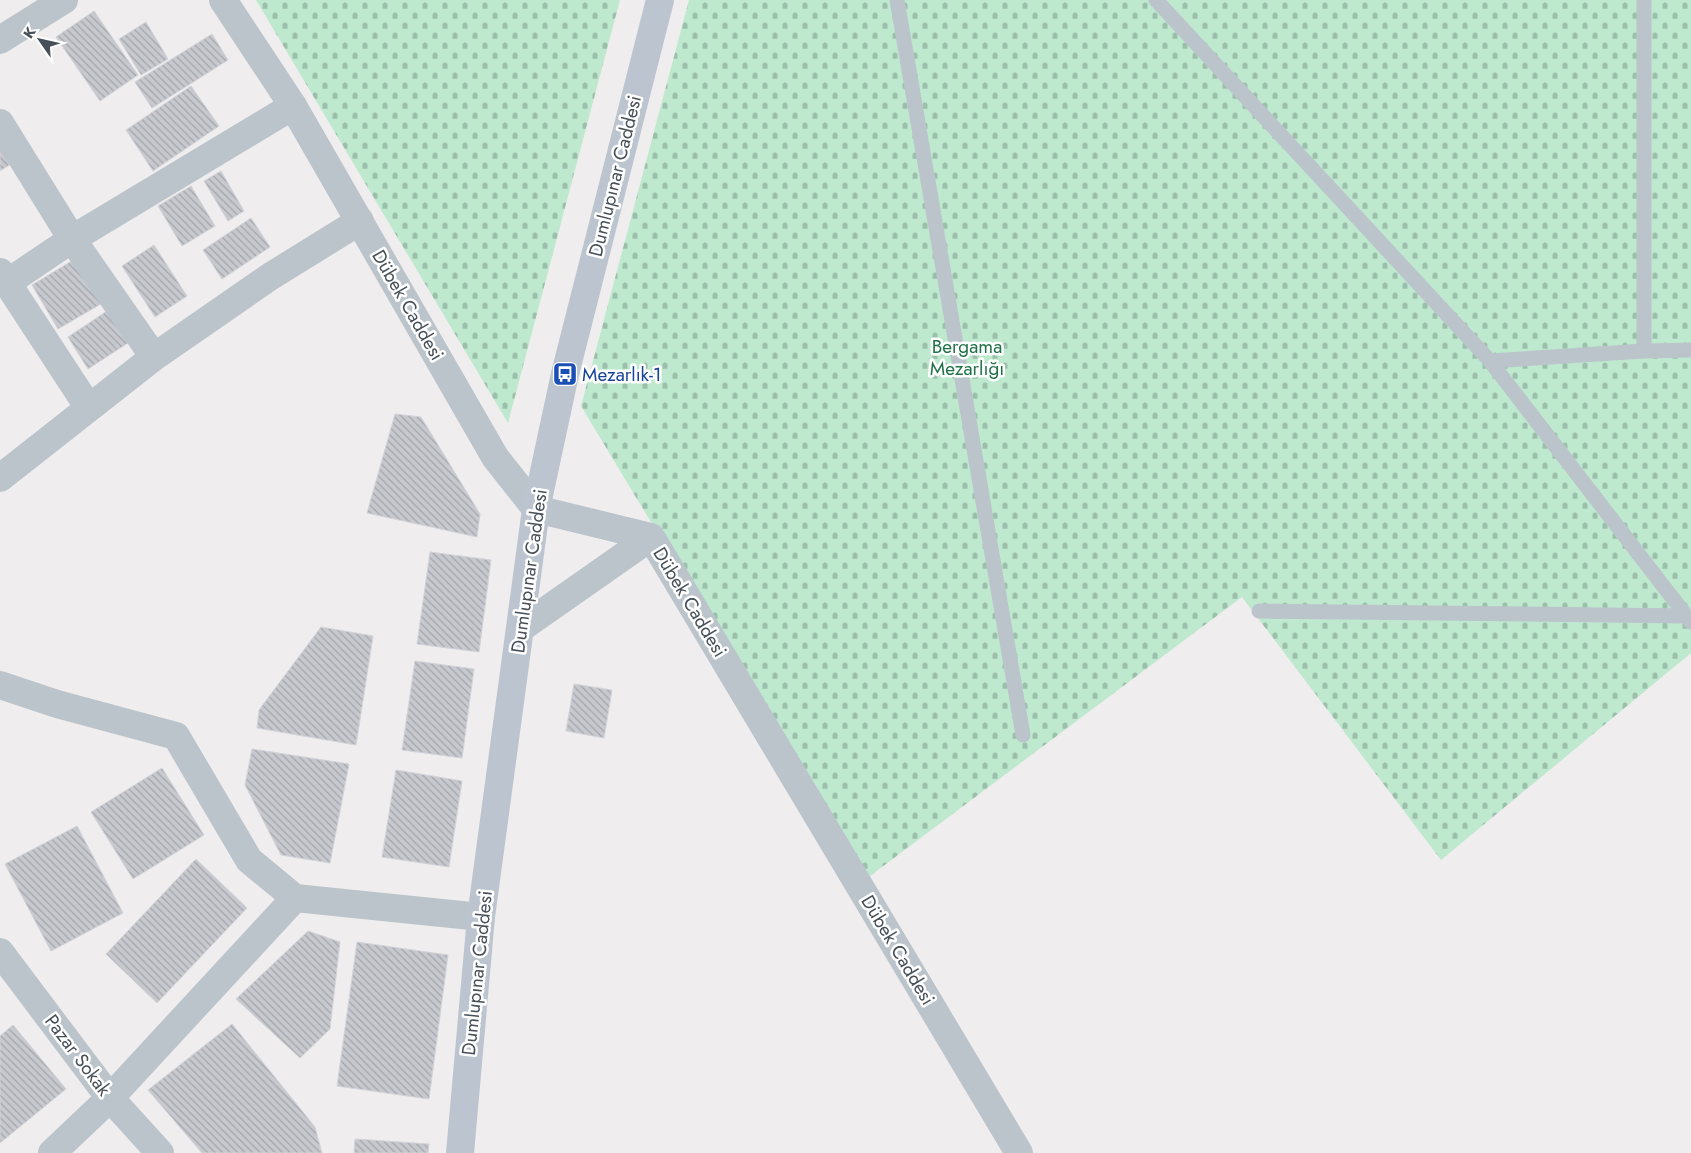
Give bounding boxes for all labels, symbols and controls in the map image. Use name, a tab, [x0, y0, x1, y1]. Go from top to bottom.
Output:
north arrow	[15, 15, 65, 65]
text: K	[18, 23, 40, 42]
street label: Dumlupınar Caddesi	[582, 93, 648, 259]
street label: Dübek Caddesi	[365, 245, 451, 365]
park label: Bergama Mezarlığı	[930, 333, 1004, 382]
bus stop icon: Mezarlık-1	[552, 361, 578, 387]
place label: Mezarlık-1	[582, 361, 662, 388]
street label: Dumlupınar Caddesi	[504, 487, 554, 655]
street label: Dübek Caddesi	[647, 542, 733, 662]
street label: Dumlupınar Caddesi	[455, 889, 499, 1057]
street label: Dübek Caddesi	[855, 890, 941, 1010]
street label: Pazar Sokak	[38, 1009, 118, 1102]

